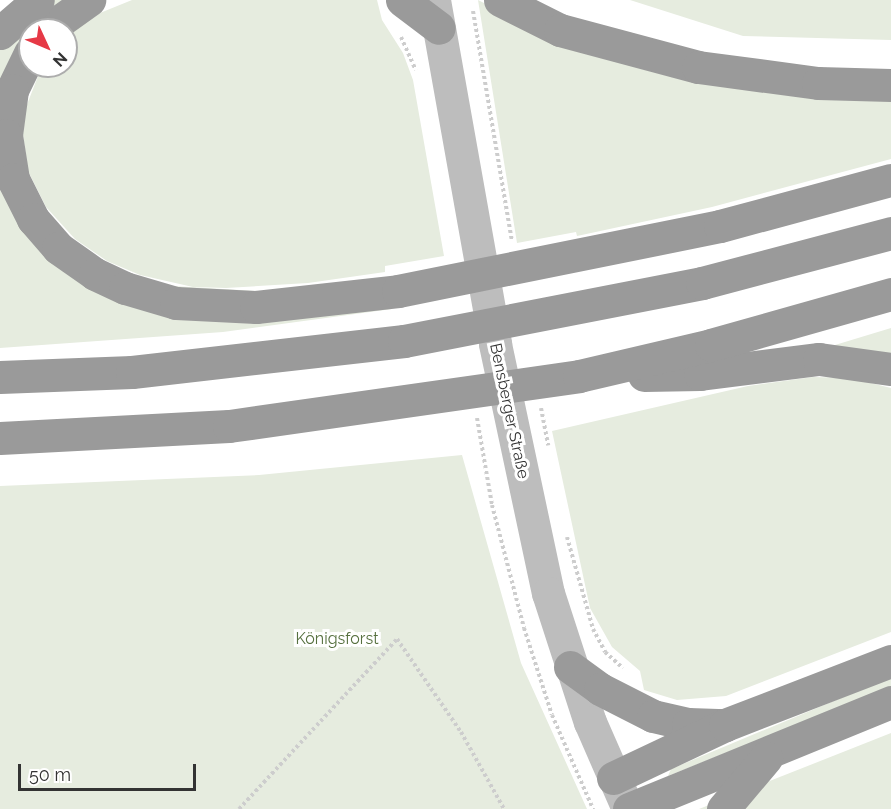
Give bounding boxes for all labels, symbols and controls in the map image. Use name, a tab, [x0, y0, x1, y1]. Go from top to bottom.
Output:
north arrow	[18, 18, 78, 78]
text: N	[49, 48, 71, 70]
street label: Bensberger Straße	[485, 341, 533, 481]
park label: Königsforst	[296, 629, 378, 649]
scale bar	[21, 752, 200, 790]
text: 50 m	[29, 764, 71, 785]

